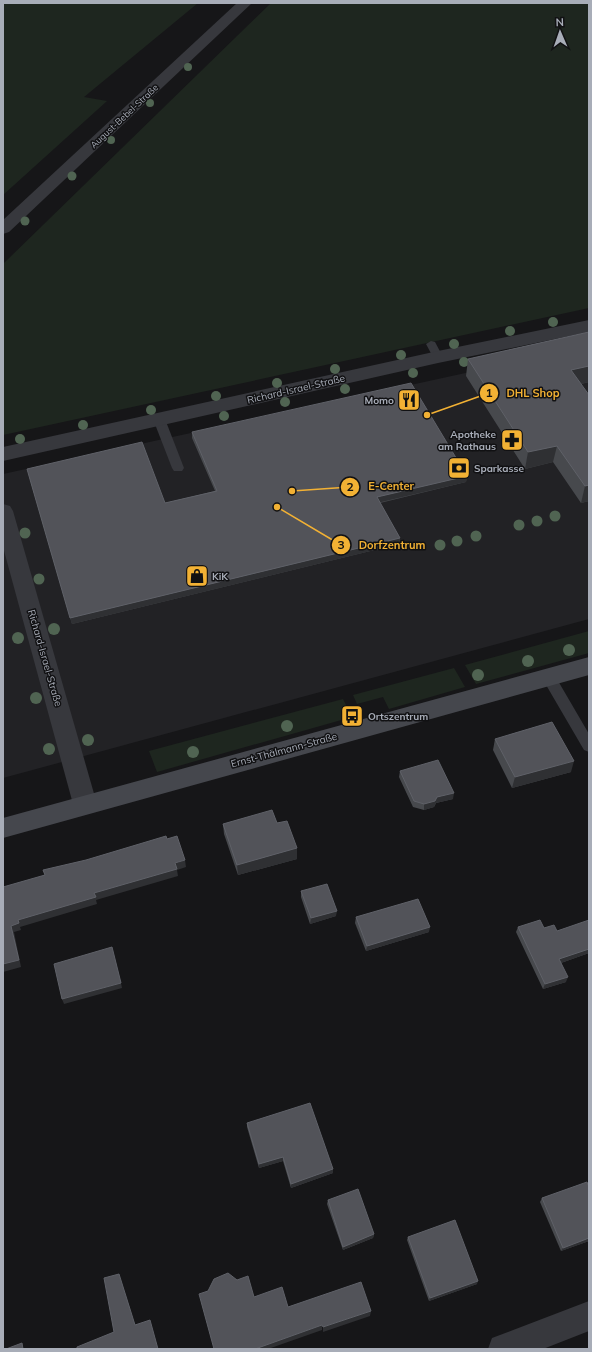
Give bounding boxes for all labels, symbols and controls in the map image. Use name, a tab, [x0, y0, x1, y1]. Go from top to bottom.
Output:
north arrow	[540, 12, 580, 52]
text: N	[555, 15, 564, 29]
street label: August-Bebel-Straße	[88, 82, 160, 150]
street label: Richard-Israel-Straße	[246, 371, 346, 407]
callout: DHL Shop	[479, 381, 568, 404]
text: 1	[485, 385, 493, 400]
text: DHL Shop	[506, 386, 560, 400]
restaurant icon: Momo	[396, 387, 422, 413]
place label: Momo	[364, 394, 394, 407]
pharmacy icon: Apotheke am Rathaus	[499, 427, 525, 453]
place label: Apotheke am Rathaus	[438, 428, 497, 453]
bank icon: Sparkasse	[446, 455, 472, 481]
place label: Sparkasse	[474, 462, 524, 475]
callout: E-Center	[340, 475, 422, 498]
text: 2	[346, 479, 354, 494]
text: E-Center	[368, 479, 414, 493]
callout: Dorfzentrum	[331, 534, 434, 557]
text: 3	[337, 537, 345, 552]
text: Dorfzentrum	[359, 538, 425, 552]
shop icon: KiK	[184, 563, 210, 589]
place label: KiK	[212, 570, 228, 583]
street label: Richard-Israel-Straße	[25, 608, 65, 708]
bus stop icon: Ortszentrum	[339, 703, 365, 729]
place label: Ortszentrum	[368, 710, 428, 723]
street label: Ernst-Thälmann-Straße	[229, 730, 339, 770]

